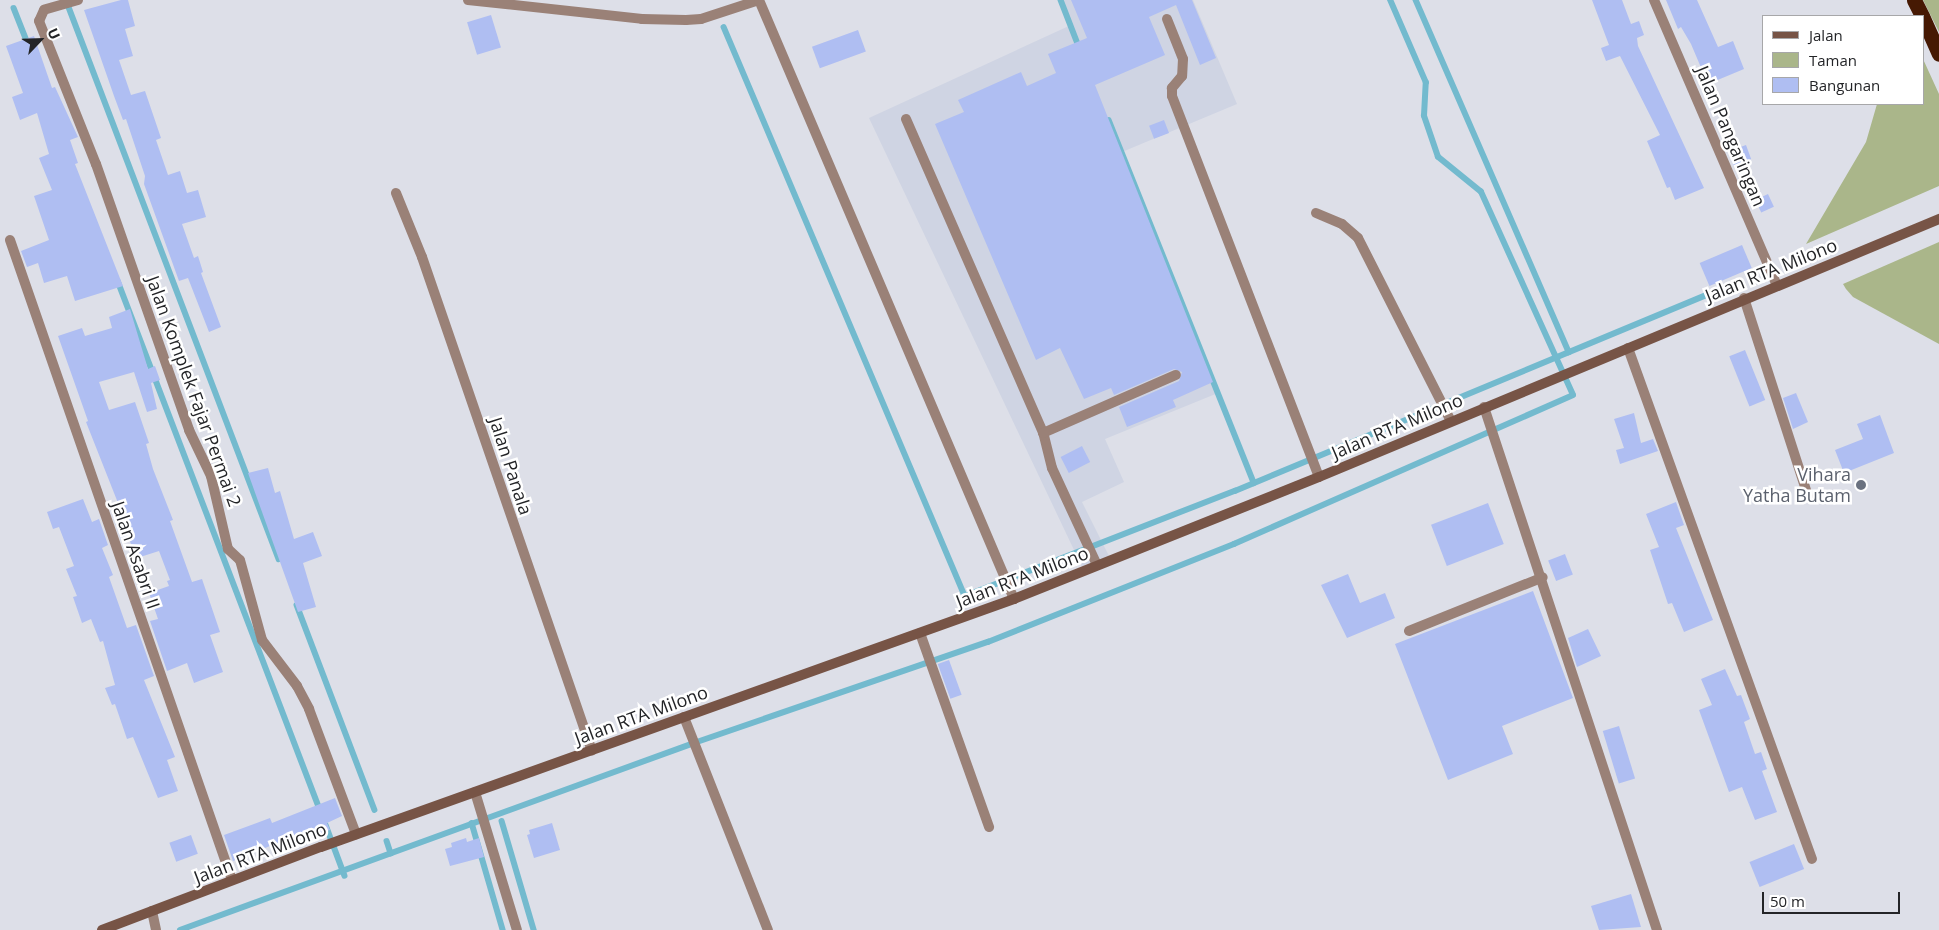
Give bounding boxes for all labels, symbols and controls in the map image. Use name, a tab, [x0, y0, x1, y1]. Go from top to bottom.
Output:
north arrow	[15, 15, 65, 65]
legend	[1762, 15, 1924, 105]
text: U	[43, 25, 65, 42]
text: Jalan	[1809, 25, 1843, 45]
text: Taman	[1809, 50, 1857, 70]
street label: Jalan Pangaringan	[1692, 63, 1770, 209]
text: Bangunan	[1809, 75, 1880, 95]
street label: Jalan RTA Milono	[1702, 234, 1840, 306]
street label: Jalan Komplek Fajar Permai 2	[142, 273, 246, 509]
street label: Jalan RTA Milono	[1328, 389, 1466, 463]
street label: Jalan Panala	[485, 414, 537, 518]
place label: Vihara Yatha Butam	[1743, 464, 1851, 506]
marker: Vihara Yatha Butam	[1855, 479, 1867, 491]
street label: Jalan Asabri II	[107, 498, 165, 612]
street label: Jalan RTA Milono	[953, 542, 1091, 612]
street label: Jalan RTA Milono	[571, 681, 711, 749]
street label: Jalan RTA Milono	[191, 818, 329, 888]
scale bar	[1764, 882, 1902, 914]
text: 50 m	[1770, 891, 1805, 911]

